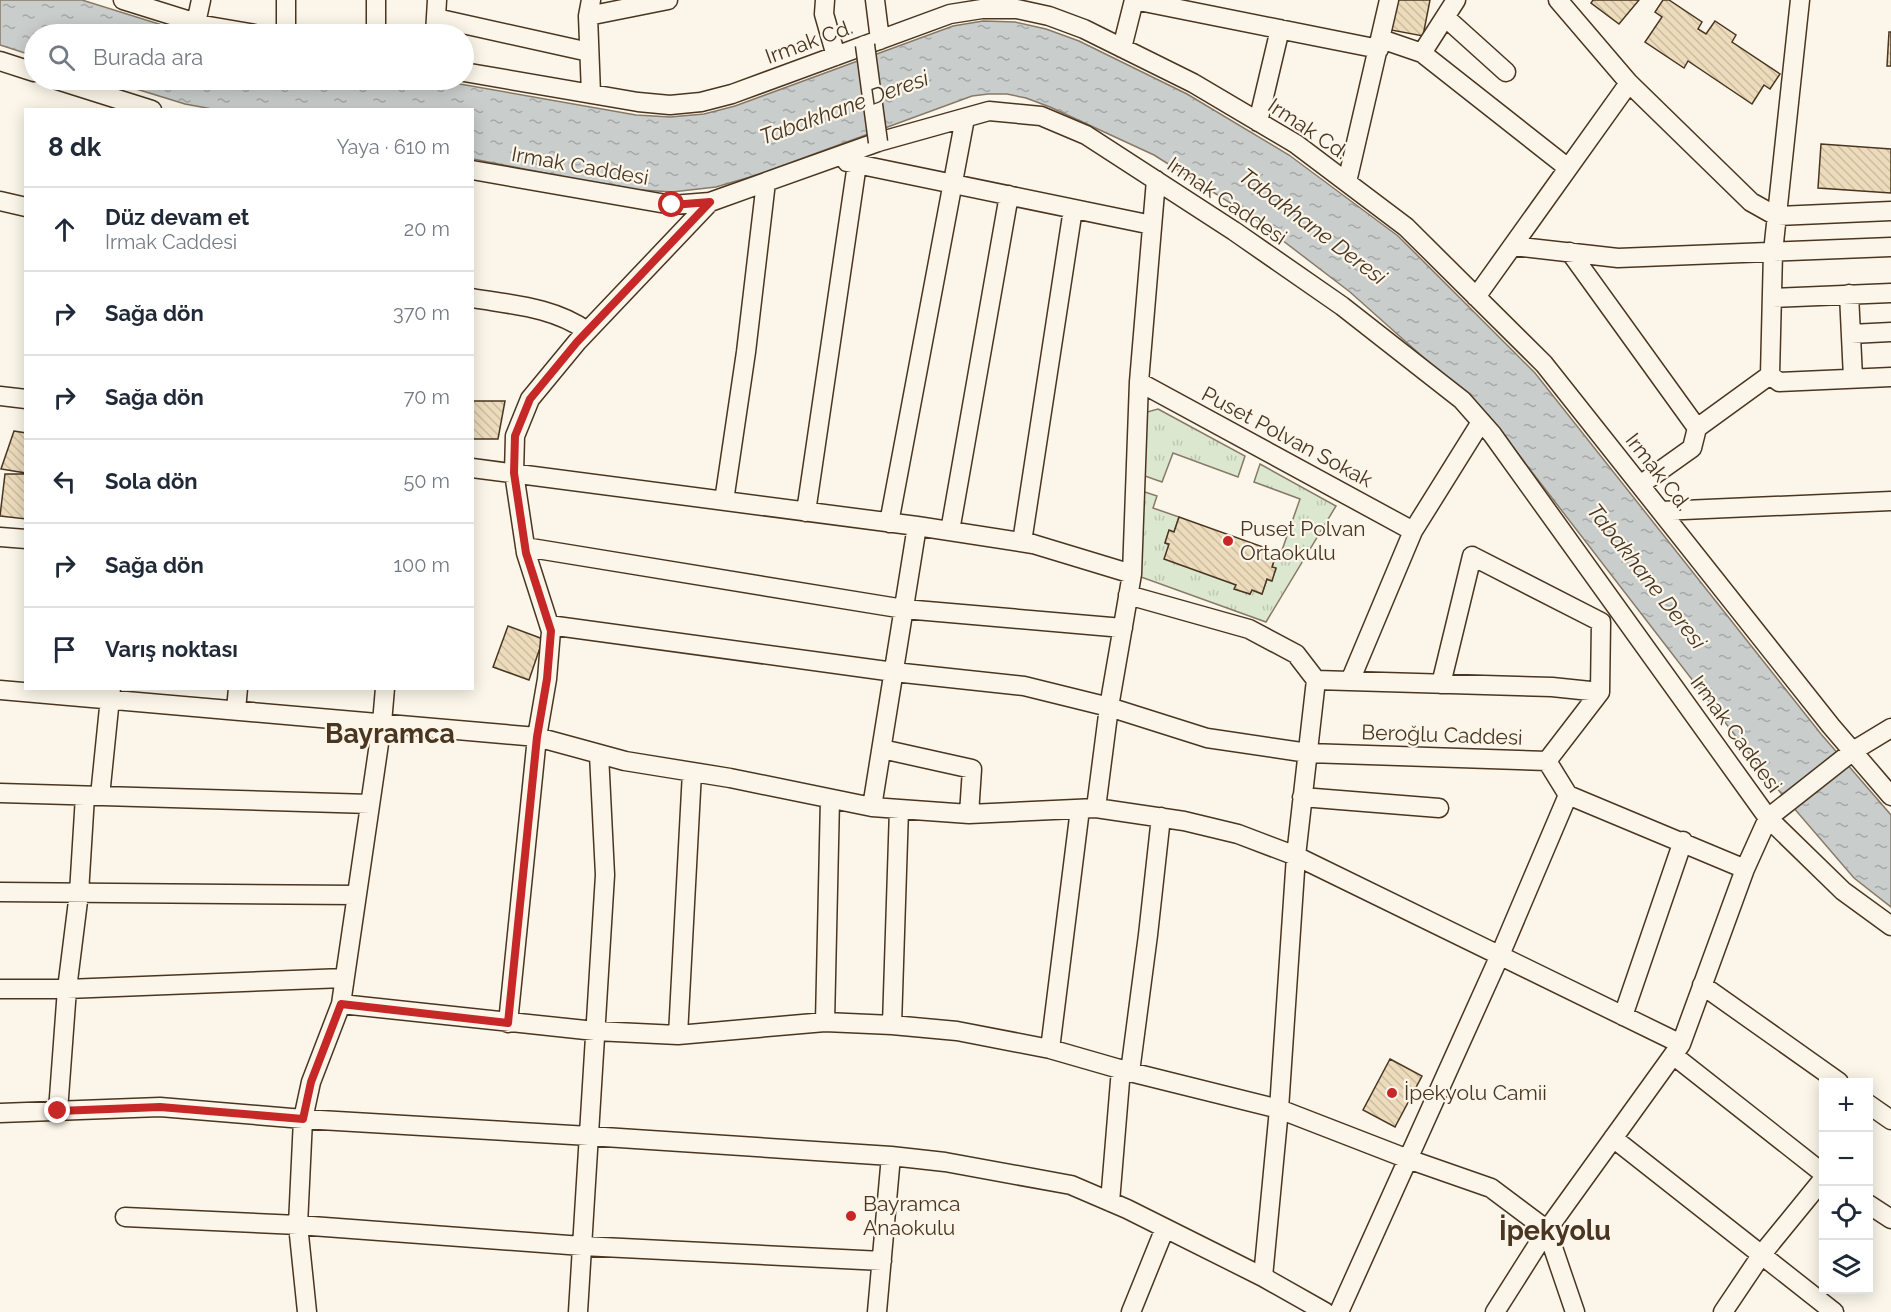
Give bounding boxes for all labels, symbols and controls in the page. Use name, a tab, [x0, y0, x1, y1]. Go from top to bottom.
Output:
street label: Irmak Cd.	[762, 14, 856, 69]
search box	[24, 24, 474, 90]
icon: search	[45, 41, 78, 74]
text: Burada ara	[93, 44, 203, 70]
water label: Tabakhane Deresi	[756, 64, 933, 150]
street label: Irmak Cd.	[1263, 93, 1353, 164]
text: 8 dk	[48, 132, 101, 162]
text: Yaya · 610 m	[336, 135, 450, 159]
street label: Irmak Caddesi	[510, 141, 651, 190]
street label: Irmak Caddesi	[1163, 151, 1292, 250]
water label: Tabakhane Deresi	[1234, 162, 1393, 291]
route start	[658, 191, 684, 217]
text: Düz devam et	[105, 204, 249, 230]
icon: ahead	[48, 213, 81, 246]
text: 20 m	[404, 217, 450, 241]
text: Irmak Caddesi	[105, 230, 237, 254]
icon: right	[48, 297, 81, 330]
text: Sağa dön	[105, 300, 204, 326]
text: 370 m	[393, 301, 450, 325]
icon: right	[48, 381, 81, 414]
street label: Puset Polvan Sokak	[1198, 381, 1377, 492]
text: Sağa dön	[105, 384, 204, 410]
text: 70 m	[404, 385, 450, 409]
street label: Irmak Cd.	[1620, 428, 1696, 515]
icon: left	[48, 465, 81, 498]
text: Sola dön	[105, 468, 198, 494]
text: 50 m	[403, 469, 450, 493]
water label: Tabakhane Deresi	[1582, 498, 1713, 655]
place label: Puset Polvan Ortaokulu	[1240, 516, 1366, 565]
marker: Puset Polvan Ortaokulu	[1221, 534, 1235, 548]
icon: right	[48, 549, 81, 582]
text: Sağa dön	[105, 552, 204, 578]
text: 100 m	[393, 553, 450, 577]
icon: arrive	[48, 633, 81, 666]
text: Varış noktası	[105, 636, 238, 662]
street label: Irmak Caddesi	[1685, 670, 1787, 797]
district label: Bayramca	[325, 718, 455, 749]
street label: Beroğlu Caddesi	[1361, 719, 1523, 750]
map controls	[1819, 1078, 1873, 1294]
button: +	[1819, 1078, 1873, 1132]
place label: İpekyolu Camii	[1404, 1080, 1547, 1105]
marker: İpekyolu Camii	[1385, 1086, 1399, 1100]
route end	[44, 1097, 70, 1123]
button: −	[1819, 1132, 1873, 1186]
button: locate	[1819, 1186, 1873, 1240]
place label: Bayramca Anaokulu	[863, 1191, 961, 1240]
marker: Bayramca Anaokulu	[844, 1209, 858, 1223]
district label: İpekyolu	[1499, 1214, 1611, 1246]
button: layers	[1819, 1240, 1873, 1294]

